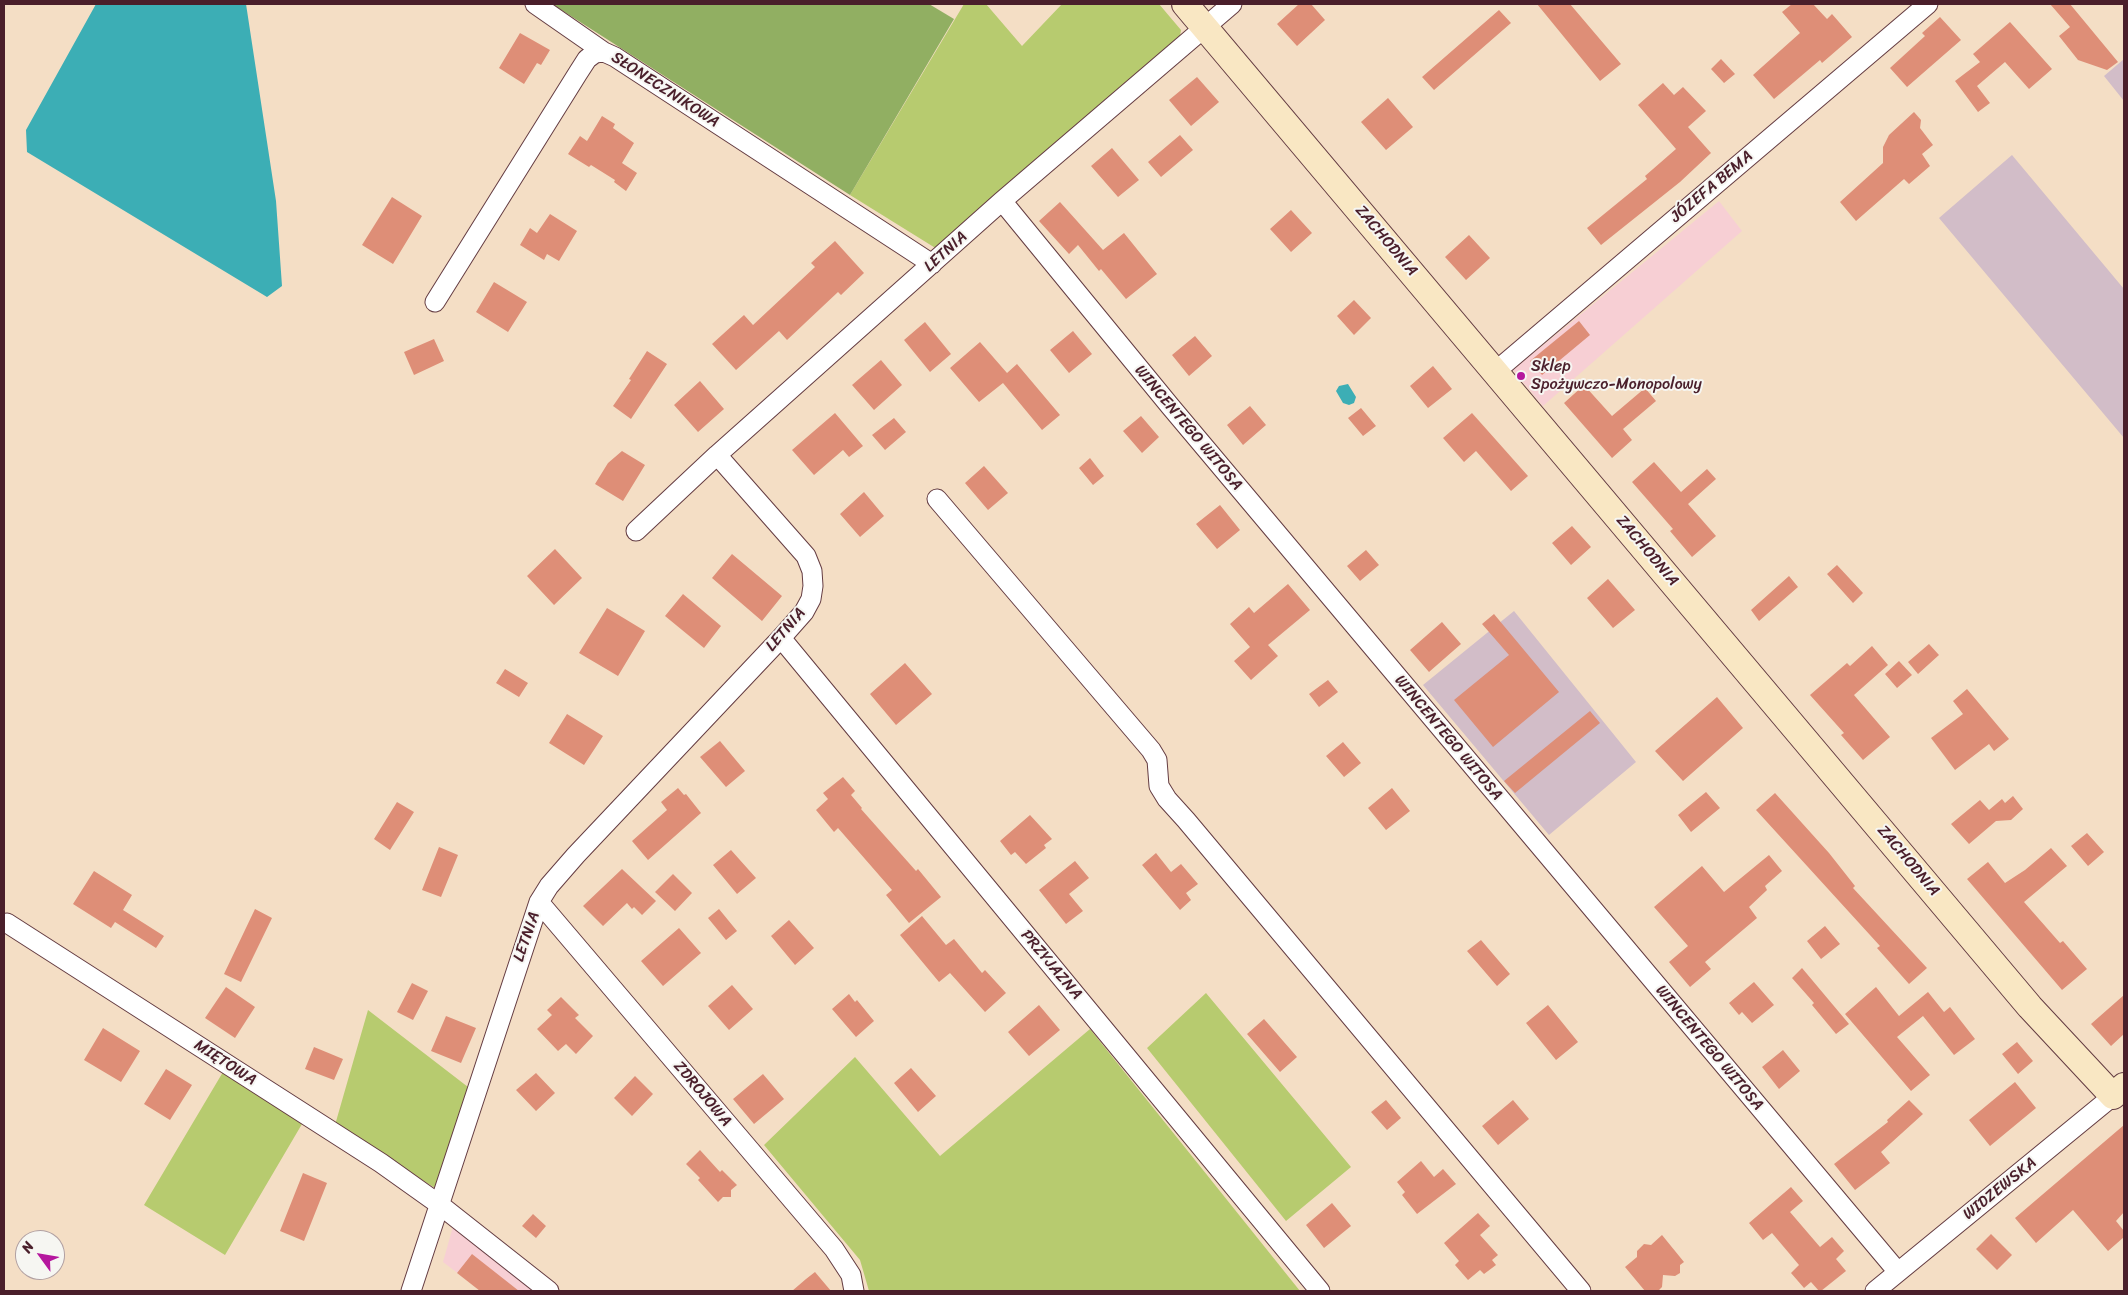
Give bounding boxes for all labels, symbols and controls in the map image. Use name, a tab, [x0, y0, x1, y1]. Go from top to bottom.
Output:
street label: SŁONECZNIKOWA	[608, 48, 722, 132]
street label: JÓZEFA BEMA	[1667, 147, 1757, 227]
street label: ZACHODNIA	[1351, 202, 1421, 280]
street label: LETNIA	[920, 228, 972, 276]
place label: Sklep Spożywczo-Monopolowy	[1531, 357, 1702, 395]
street label: WINCENTEGO WITOSA	[1130, 361, 1246, 495]
marker: Sklep Spożywczo-Monopolowy	[1515, 370, 1527, 382]
street label: ZACHODNIA	[1612, 512, 1682, 590]
street label: LETNIA	[762, 604, 810, 656]
street label: WINCENTEGO WITOSA	[1390, 671, 1506, 805]
street label: ZACHODNIA	[1873, 822, 1943, 900]
street label: LETNIA	[510, 910, 544, 964]
street label: PRZYJAZNA	[1016, 926, 1086, 1004]
street label: WINCENTEGO WITOSA	[1651, 981, 1767, 1115]
street label: MIĘTOWA	[190, 1036, 260, 1090]
street label: ZDROJOWA	[669, 1057, 735, 1131]
street label: WIDZEWSKA	[1959, 1154, 2041, 1224]
north arrow	[15, 1230, 65, 1280]
text: N	[15, 1237, 41, 1258]

